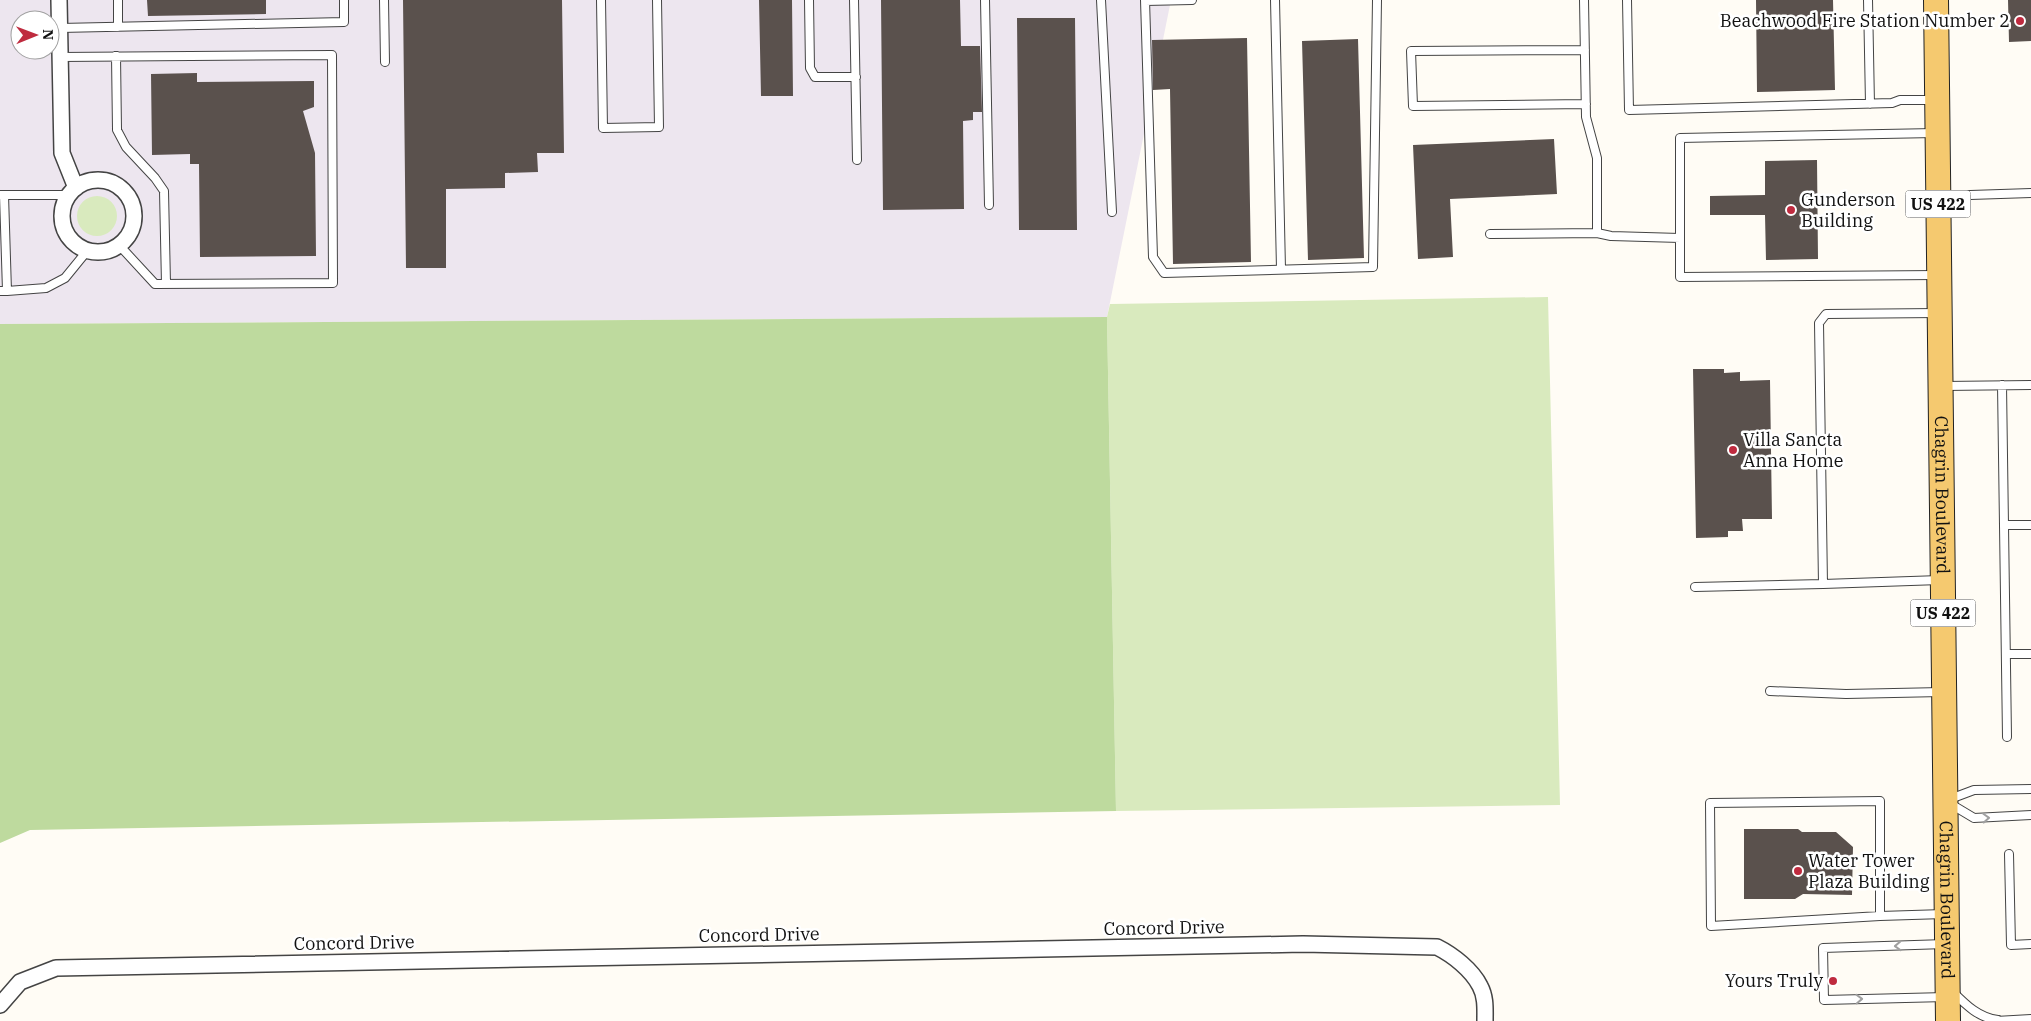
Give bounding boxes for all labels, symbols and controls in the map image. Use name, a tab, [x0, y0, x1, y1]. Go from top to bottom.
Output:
place label: Beachwood Fire Station Number 2	[1720, 9, 2010, 32]
north arrow	[10, 10, 60, 60]
marker: Beachwood Fire Station Number 2	[2014, 15, 2026, 27]
text: N	[39, 29, 57, 40]
place label: Gunderson Building	[1801, 188, 1896, 232]
road number: US 422	[1906, 190, 1970, 218]
marker: Gunderson Building	[1785, 204, 1797, 216]
street label: Chagrin Boulevard	[1930, 416, 1955, 574]
place label: Villa Sancta Anna Home	[1743, 428, 1843, 472]
marker: Villa Sancta Anna Home	[1727, 444, 1739, 456]
road number: US 422	[1910, 600, 1976, 626]
one-way arrow	[1982, 812, 1990, 823]
street label: Chagrin Boulevard	[1935, 821, 1960, 979]
place label: Water Tower Plaza Building	[1808, 849, 1930, 893]
marker: Water Tower Plaza Building	[1792, 865, 1804, 877]
street label: Concord Drive	[1103, 915, 1225, 940]
street label: Concord Drive	[698, 922, 820, 947]
street label: Concord Drive	[293, 930, 415, 955]
one-way arrow	[1894, 940, 1902, 951]
place label: Yours Truly	[1725, 969, 1823, 992]
marker: Yours Truly	[1827, 975, 1839, 987]
one-way arrow	[1855, 994, 1863, 1005]

